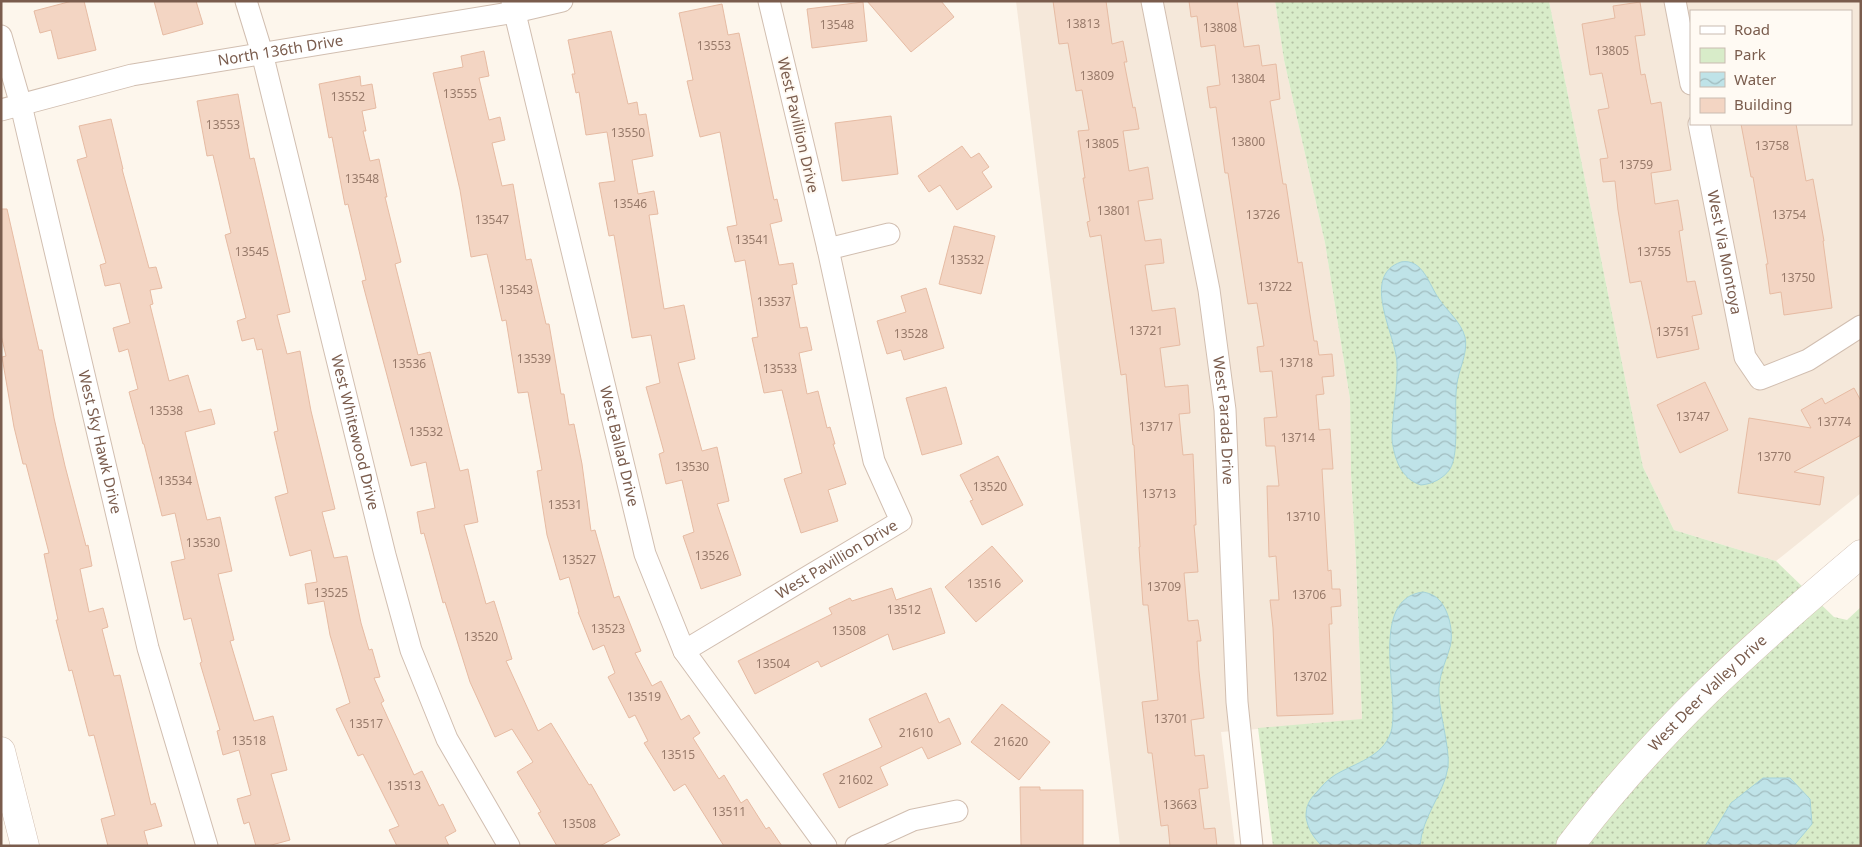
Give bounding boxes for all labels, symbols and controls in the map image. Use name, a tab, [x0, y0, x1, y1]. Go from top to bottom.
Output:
legend	[1690, 10, 1852, 125]
house number: 13813	[1066, 15, 1100, 32]
house number: 13548	[820, 16, 854, 33]
house number: 13808	[1203, 19, 1237, 36]
text: Road	[1734, 19, 1770, 39]
street label: North 136th Drive	[216, 29, 344, 70]
house number: 13553	[697, 37, 731, 54]
house number: 13805	[1595, 42, 1629, 59]
text: Park	[1734, 44, 1766, 64]
street label: West Pavillion Drive	[774, 55, 824, 195]
house number: 13809	[1080, 67, 1114, 84]
text: Water	[1734, 69, 1776, 89]
house number: 13804	[1231, 70, 1265, 87]
house number: 13555	[443, 85, 477, 102]
house number: 13552	[331, 88, 365, 105]
text: Building	[1734, 94, 1792, 114]
house number: 13553	[206, 116, 240, 133]
house number: 13550	[611, 124, 645, 141]
house number: 13800	[1231, 133, 1265, 150]
house number: 13805	[1085, 135, 1119, 152]
house number: 13758	[1755, 137, 1789, 154]
house number: 13759	[1619, 156, 1653, 173]
house number: 13548	[345, 170, 379, 187]
street label: West Via Montoya	[1703, 189, 1747, 316]
house number: 13546	[613, 195, 647, 212]
house number: 13801	[1097, 202, 1131, 219]
house number: 13726	[1246, 206, 1280, 223]
house number: 13754	[1772, 206, 1806, 223]
house number: 13547	[475, 211, 509, 228]
house number: 13541	[735, 231, 769, 248]
house number: 13545	[235, 243, 269, 260]
house number: 13755	[1637, 243, 1671, 260]
house number: 13532	[950, 251, 984, 268]
house number: 13750	[1781, 269, 1815, 286]
house number: 13722	[1258, 278, 1292, 295]
house number: 13543	[499, 281, 533, 298]
house number: 13537	[757, 293, 791, 310]
house number: 13721	[1129, 322, 1163, 339]
house number: 13751	[1656, 323, 1690, 340]
house number: 13528	[894, 325, 928, 342]
house number: 13539	[517, 350, 551, 367]
street label: West Whitewood Drive	[327, 352, 385, 512]
house number: 13718	[1279, 354, 1313, 371]
house number: 13536	[392, 355, 426, 372]
street label: West Parada Drive	[1209, 355, 1239, 485]
house number: 13533	[763, 360, 797, 377]
street label: West Sky Hawk Drive	[74, 368, 127, 516]
street label: West Ballad Drive	[596, 384, 644, 508]
house number: 13538	[149, 402, 183, 419]
house number: 13747	[1676, 408, 1710, 425]
house number: 13774	[1817, 413, 1851, 430]
house number: 13717	[1139, 418, 1173, 435]
house number: 13532	[409, 423, 443, 440]
house number: 13714	[1281, 429, 1315, 446]
house number: 13770	[1757, 448, 1791, 465]
house number: 13530	[675, 458, 709, 475]
house number: 13534	[158, 472, 192, 489]
house number: 13520	[973, 478, 1007, 495]
house number: 13713	[1142, 485, 1176, 502]
house number: 13531	[548, 496, 582, 513]
house number: 13710	[1286, 508, 1320, 525]
street label: West Pavillion Drive	[772, 514, 901, 603]
house number: 13530	[186, 534, 220, 551]
house number: 13526	[695, 547, 729, 564]
house number: 13527	[562, 551, 596, 568]
house number: 13516	[967, 575, 1001, 592]
house number: 13709	[1147, 578, 1181, 595]
house number: 13525	[314, 584, 348, 601]
house number: 13706	[1292, 586, 1326, 603]
house number: 13512	[887, 601, 921, 618]
house number: 13523	[591, 620, 625, 637]
house number: 13508	[832, 622, 866, 639]
house number: 13520	[464, 628, 498, 645]
street label: West Deer Valley Drive	[1643, 630, 1770, 755]
house number: 13504	[756, 655, 790, 672]
house number: 13702	[1293, 668, 1327, 685]
house number: 13519	[627, 688, 661, 705]
house number: 13701	[1154, 710, 1188, 727]
house number: 13517	[349, 715, 383, 732]
house number: 21610	[899, 724, 933, 741]
house number: 13518	[232, 732, 266, 749]
house number: 21620	[994, 733, 1028, 750]
house number: 13515	[661, 746, 695, 763]
house number: 21602	[839, 771, 873, 788]
house number: 13513	[387, 777, 421, 794]
house number: 13663	[1163, 796, 1197, 813]
house number: 13511	[712, 803, 746, 820]
house number: 13508	[562, 815, 596, 832]

